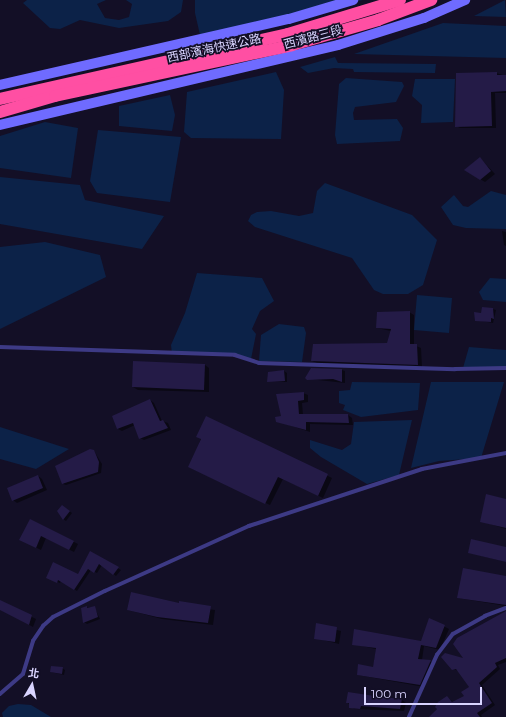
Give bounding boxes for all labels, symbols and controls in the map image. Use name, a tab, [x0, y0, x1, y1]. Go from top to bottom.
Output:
street label: 西濱路三段	[282, 22, 344, 52]
street label: 西部濱海快速公路	[166, 31, 262, 65]
north arrow	[12, 665, 52, 705]
text: 北	[27, 665, 40, 681]
scale bar	[366, 679, 484, 705]
text: 100 m	[371, 686, 407, 701]

